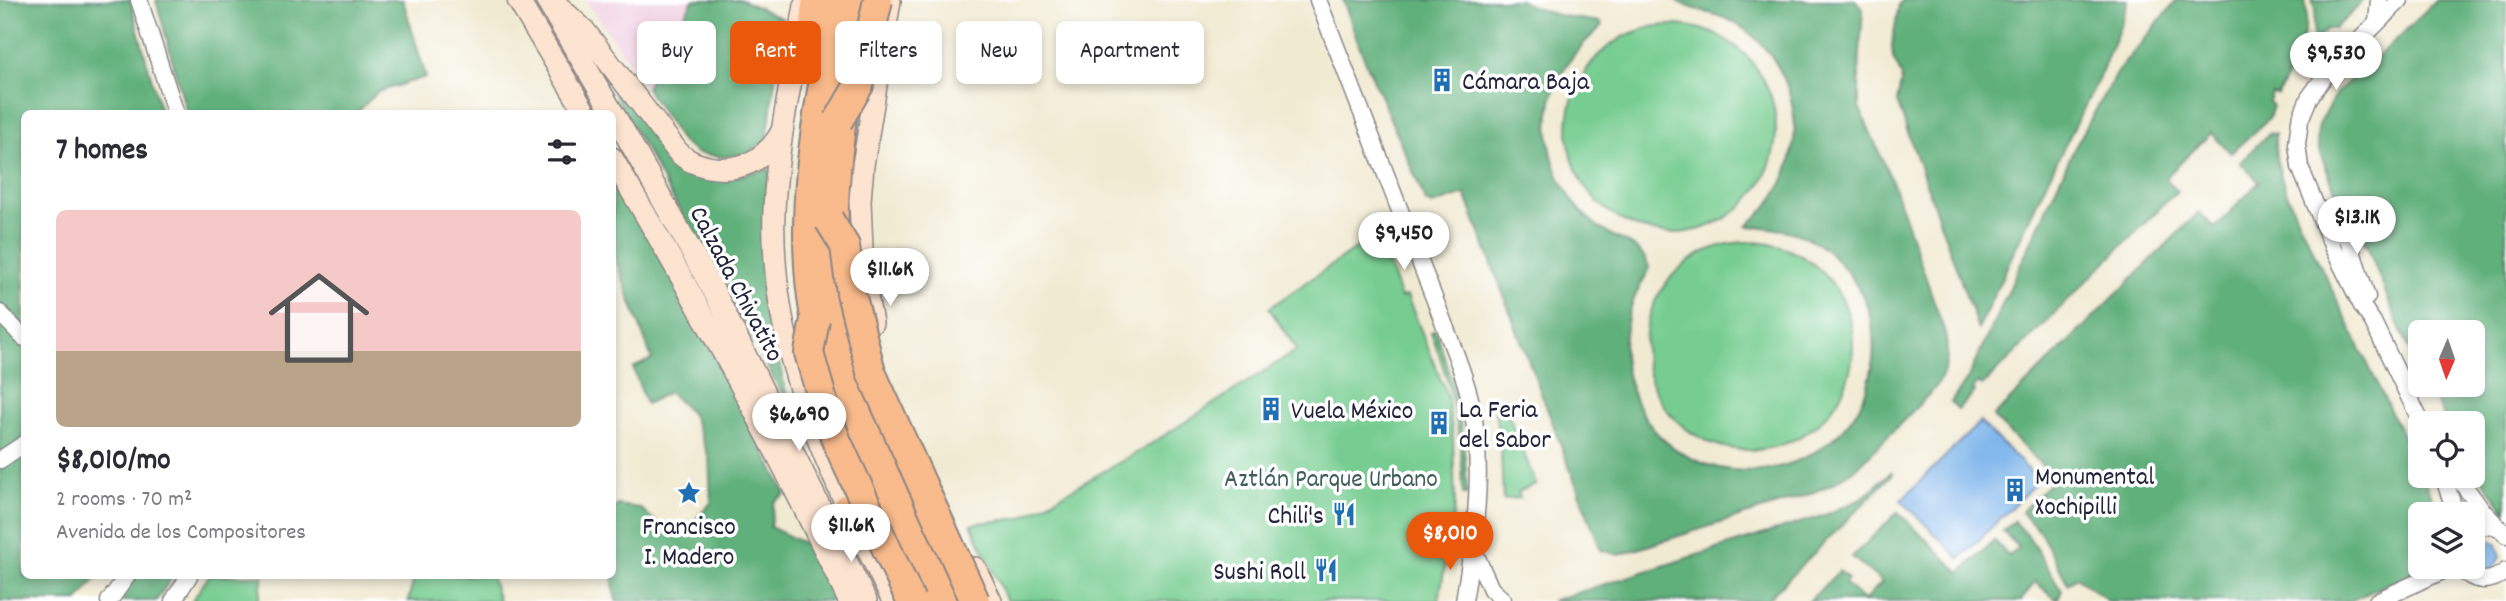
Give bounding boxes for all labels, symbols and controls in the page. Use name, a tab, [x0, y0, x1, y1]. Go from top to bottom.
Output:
chip: Buy	[637, 21, 716, 84]
chip: Rent	[730, 21, 821, 84]
chip: Filters	[835, 21, 942, 84]
chip: New	[956, 21, 1042, 84]
chip: Apartment	[1056, 21, 1204, 84]
pin: $9,530	[2279, 32, 2393, 92]
text: $9,530	[2306, 38, 2366, 71]
place label: Cámara Baja	[1462, 65, 1590, 102]
building icon: Cámara Baja	[1428, 66, 1456, 94]
text: 7 homes	[56, 131, 148, 174]
icon: filters	[543, 133, 581, 171]
pin: $13.1K	[2300, 196, 2414, 256]
street label: Calzada Chivatito	[678, 200, 792, 369]
text: $13.1K	[2334, 202, 2380, 235]
pin: $9,450	[1347, 212, 1461, 272]
text: $9,450	[1374, 218, 1434, 251]
pin: $11.6K	[833, 248, 947, 308]
text: $11.6K	[866, 254, 914, 287]
icon: home	[256, 255, 382, 381]
north arrow	[2408, 320, 2485, 397]
map controls	[2408, 320, 2485, 579]
pin: $6,690	[742, 393, 856, 453]
place label: La Feria del Sabor	[1459, 393, 1551, 460]
place label: Vuela México	[1291, 394, 1413, 431]
building icon: Vuela México	[1257, 395, 1285, 423]
text: $6,690	[768, 399, 830, 432]
building icon: La Feria del Sabor	[1425, 409, 1453, 437]
button: locate	[2408, 411, 2485, 488]
text: $8,010/mo	[56, 441, 171, 484]
place label: Monumental Xochipilli	[2035, 460, 2154, 527]
park label: Aztlán Parque Urbano	[1224, 462, 1438, 499]
building icon: Monumental Xochipilli	[2001, 476, 2029, 504]
place icon: Francisco I. Madero	[675, 479, 703, 507]
text: 2 rooms · 70 m²	[56, 484, 192, 517]
place label: Chili's	[1267, 499, 1324, 536]
restaurant icon: Chili's	[1330, 500, 1358, 528]
button: layers	[2408, 502, 2485, 579]
pin: $11.6K	[794, 504, 908, 564]
place label: Francisco I. Madero	[642, 510, 736, 577]
text: $11.6K	[827, 510, 875, 543]
pin: $8,010	[1393, 512, 1507, 572]
text: Avenida de los Compositores	[56, 517, 306, 550]
text: $8,010	[1422, 518, 1478, 551]
place label: Sushi Roll	[1213, 555, 1306, 592]
restaurant icon: Sushi Roll	[1312, 556, 1340, 584]

